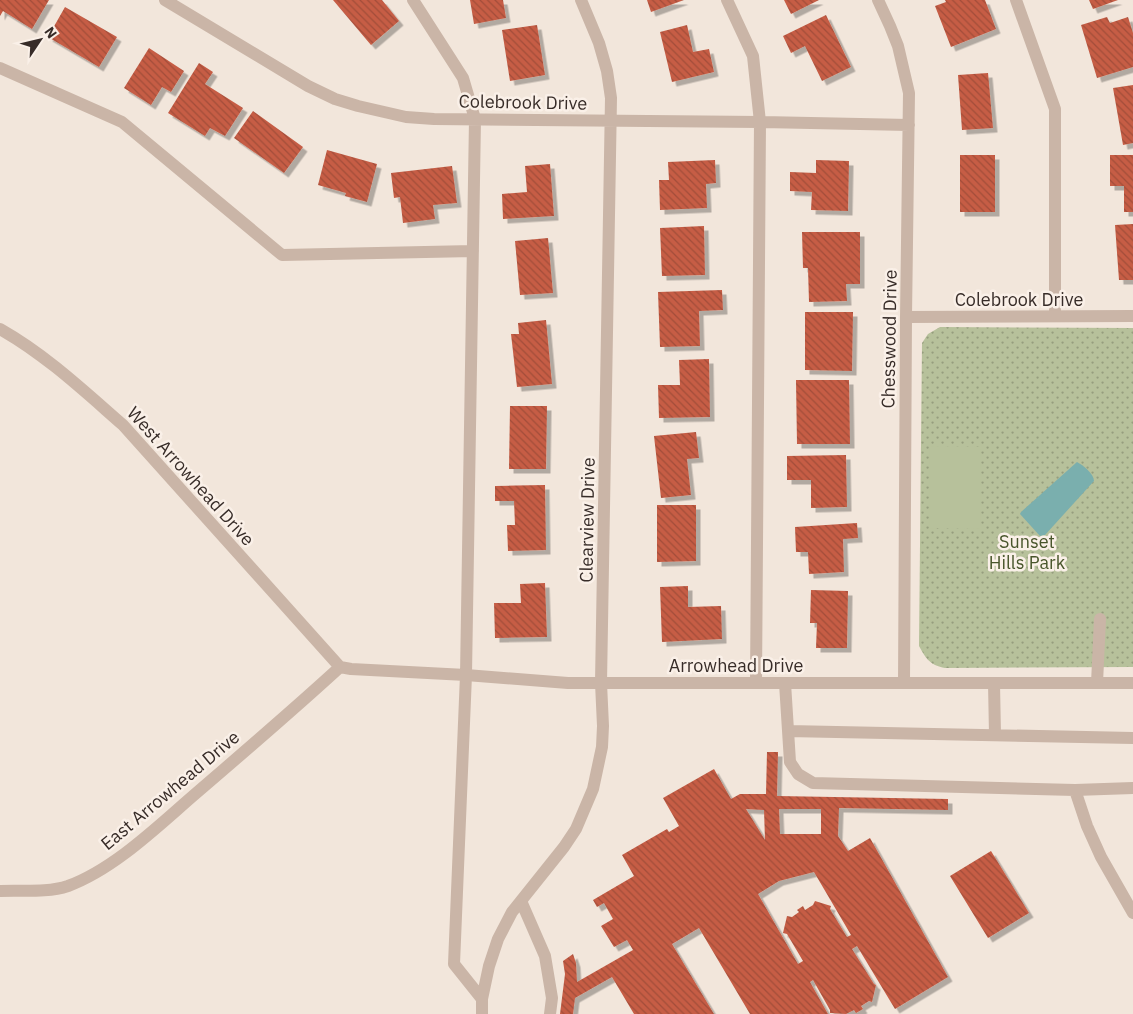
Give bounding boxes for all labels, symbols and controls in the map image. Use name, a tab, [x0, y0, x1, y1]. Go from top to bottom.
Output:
north arrow	[15, 15, 65, 65]
text: N	[40, 23, 61, 42]
street label: Colebrook Drive	[458, 89, 588, 115]
street label: Chesswood Drive	[876, 269, 902, 409]
street label: Colebrook Drive	[955, 288, 1083, 311]
street label: West Arrowhead Drive	[122, 402, 260, 550]
street label: Clearview Drive	[574, 457, 600, 583]
park label: Sunset Hills Park	[989, 530, 1066, 574]
street label: Arrowhead Drive	[669, 654, 803, 677]
street label: East Arrowhead Drive	[96, 725, 244, 855]

